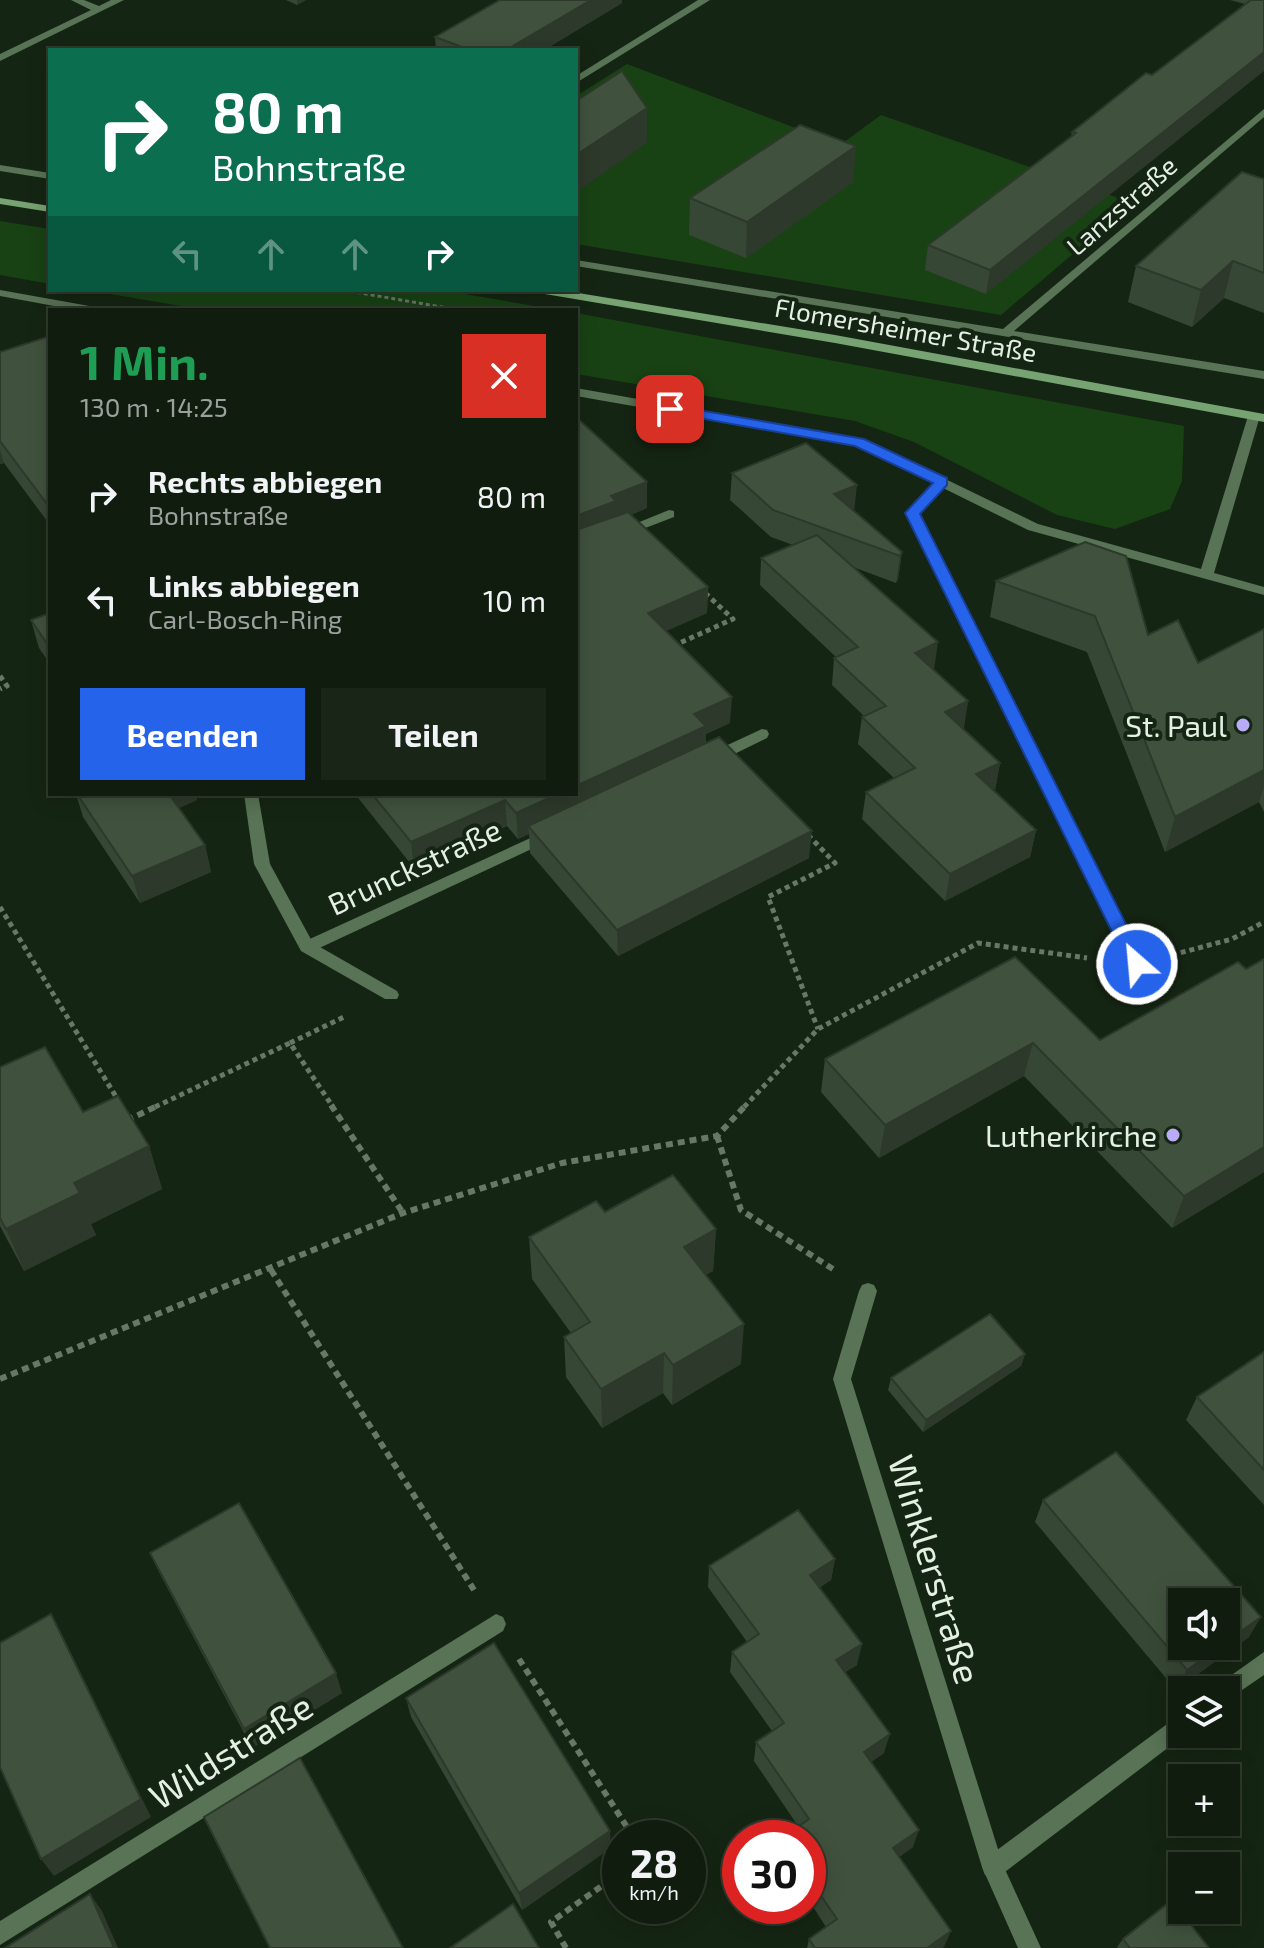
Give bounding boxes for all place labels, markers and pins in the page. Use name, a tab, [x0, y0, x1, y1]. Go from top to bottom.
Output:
pin	[636, 375, 704, 443]
place label: St. Paul	[1125, 707, 1227, 743]
marker: St. Paul	[1234, 716, 1252, 734]
place label: Lutherkirche	[985, 1117, 1157, 1153]
marker: Lutherkirche	[1164, 1126, 1182, 1144]

